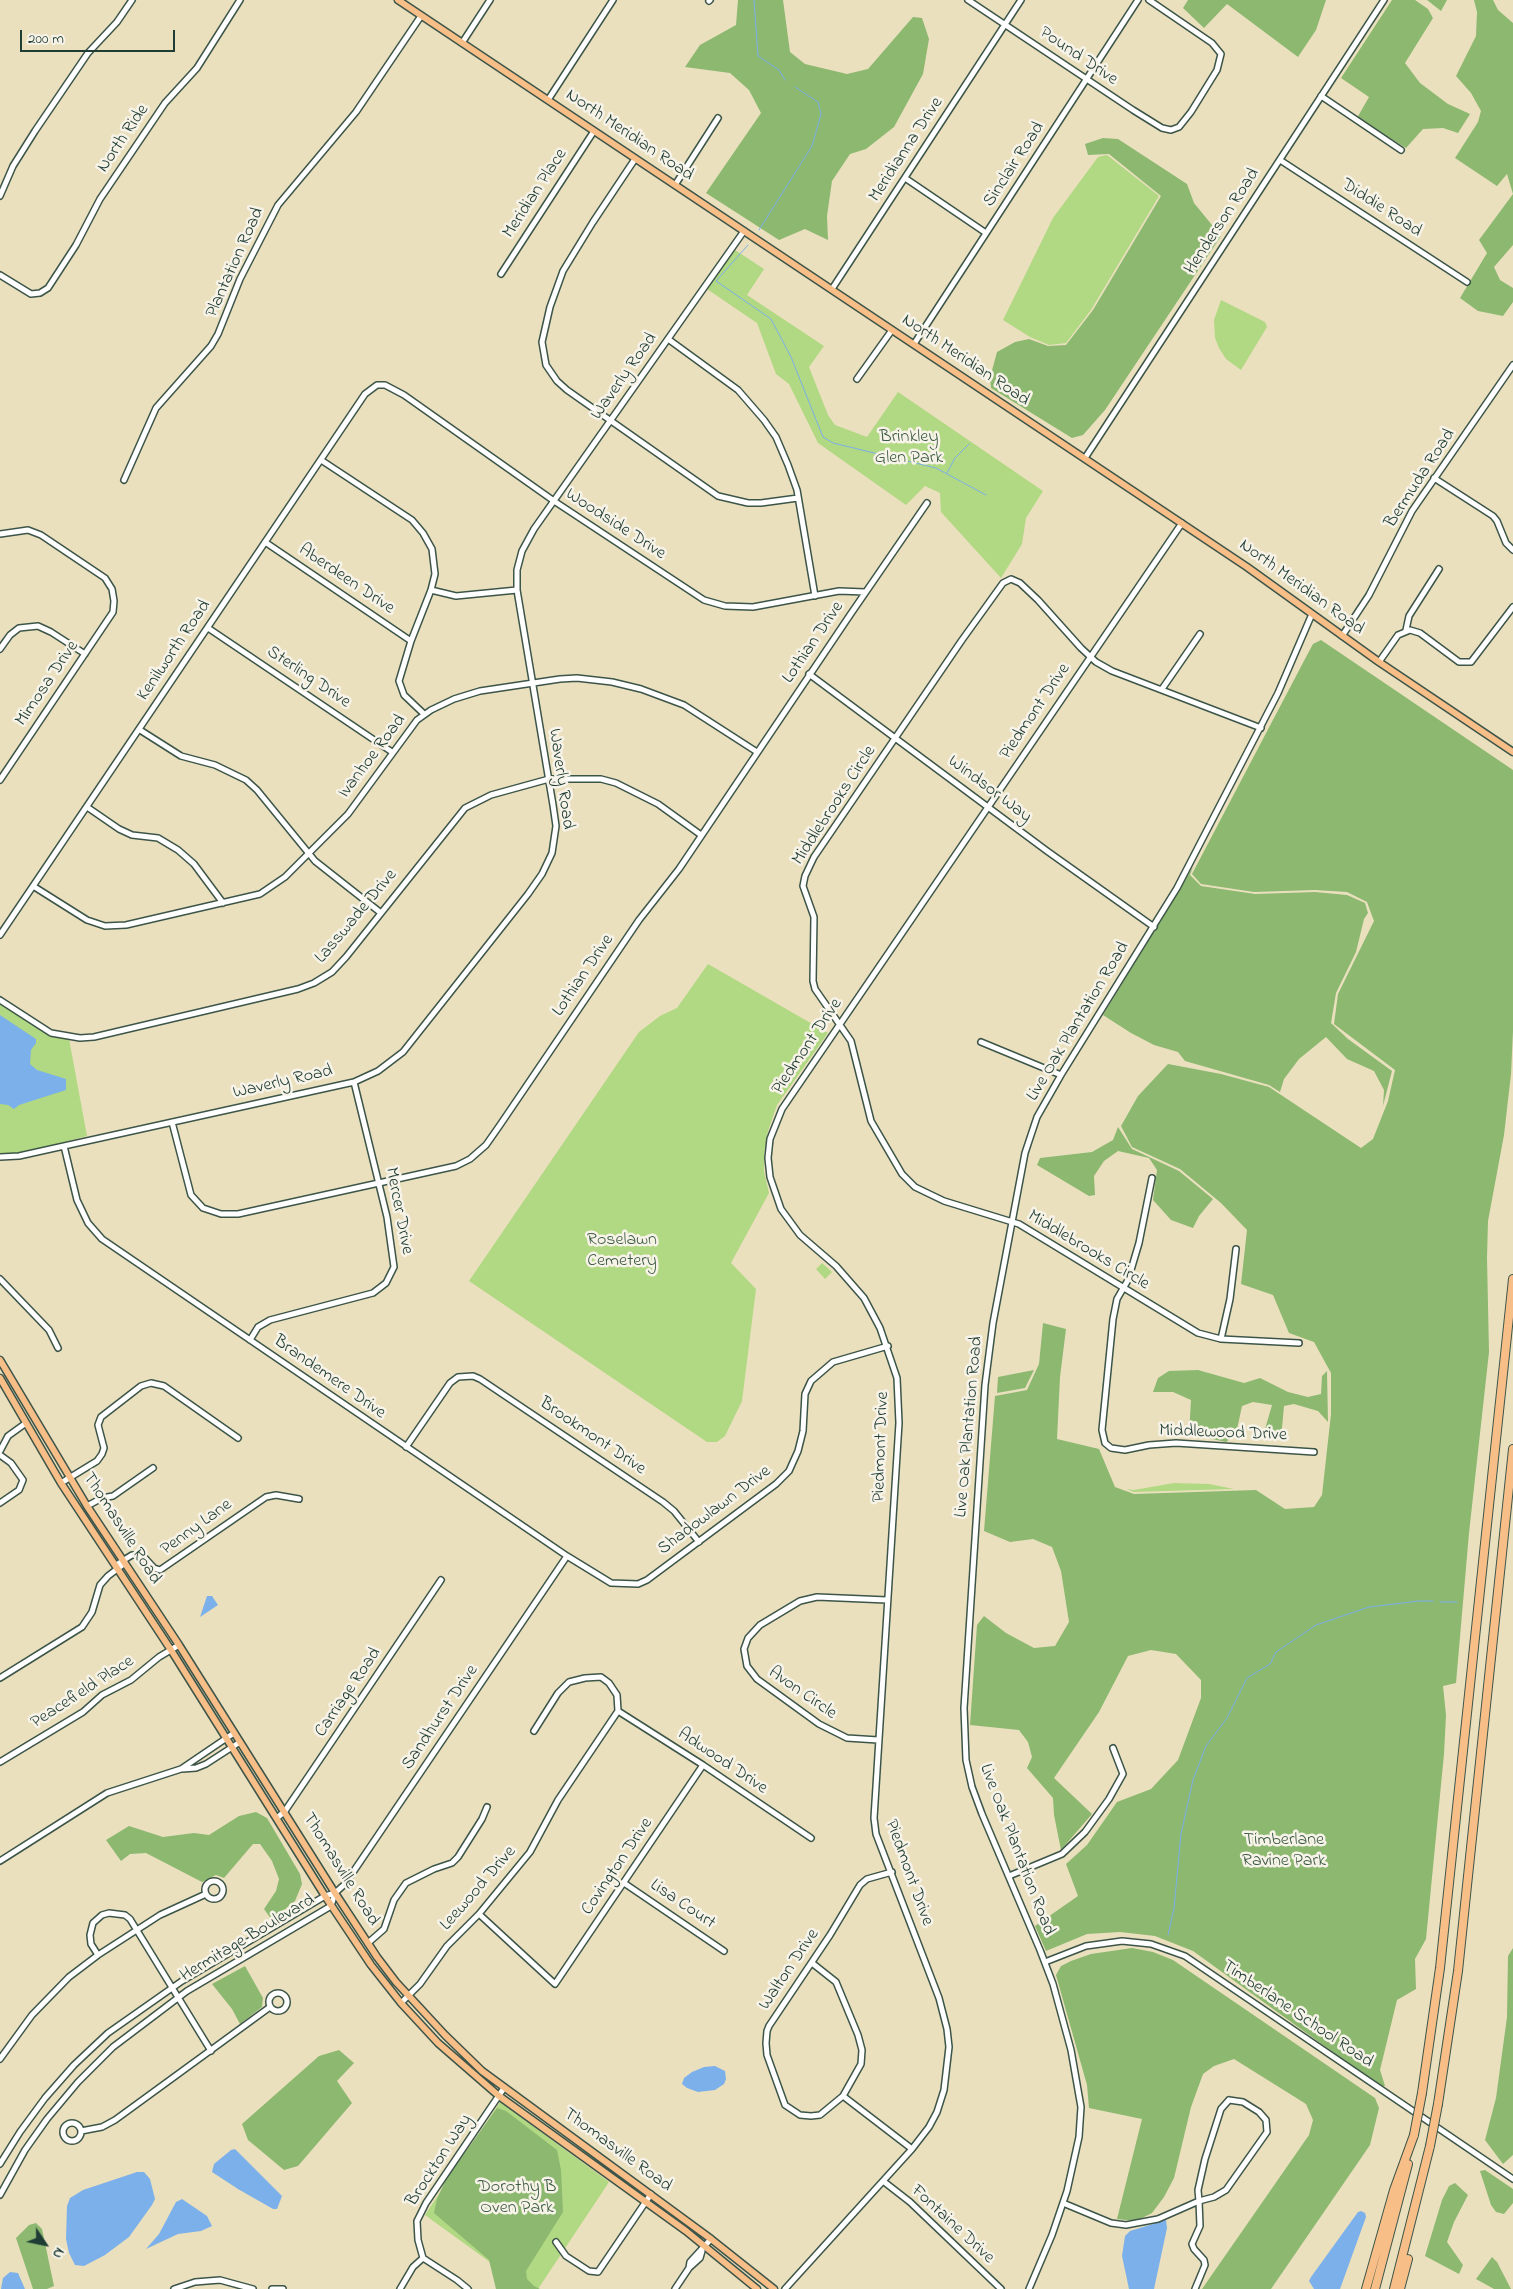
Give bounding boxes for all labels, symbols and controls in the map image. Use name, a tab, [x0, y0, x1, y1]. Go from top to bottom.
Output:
scale bar	[22, 20, 178, 52]
street label: Pound Drive	[1035, 23, 1121, 91]
text: 200 m	[28, 28, 64, 50]
street label: North Meridian Road	[561, 85, 697, 187]
street label: Meridianna Drive	[865, 94, 949, 206]
street label: North Ride	[93, 101, 155, 177]
street label: Sinclair Road	[980, 118, 1050, 212]
street label: Meridian Place	[499, 145, 573, 243]
street label: Henderson Road	[1181, 165, 1265, 279]
street label: Diddie Road	[1337, 175, 1425, 243]
street label: Plantation Road	[202, 205, 270, 321]
street label: North Meridian Road	[897, 310, 1033, 412]
street label: Waverly Road	[587, 329, 663, 425]
street label: Bermuda Road	[1381, 426, 1461, 532]
park label: Brinkley Glen Park	[875, 427, 943, 469]
street label: Woodside Drive	[561, 485, 669, 565]
street label: North Meridian Road	[1234, 535, 1368, 641]
street label: Aberdeen Drive	[294, 540, 398, 620]
street label: Kenilworth Road	[133, 597, 217, 705]
street label: Lothian Drive	[779, 598, 849, 688]
street label: Mimosa Drive	[12, 637, 84, 731]
street label: Sterling Drive	[262, 642, 354, 714]
street label: Piedmont Drive	[996, 660, 1076, 764]
street label: Ivanhoe Road	[334, 711, 412, 803]
street label: Waverly Road	[542, 727, 578, 831]
street label: Middlebrooks Circle	[788, 742, 882, 870]
street label: Windsor Way	[943, 751, 1035, 829]
street label: Lasswade Drive	[311, 865, 403, 969]
street label: Lothian Drive	[549, 931, 619, 1021]
street label: Live Oak Plantation Road	[1023, 939, 1135, 1105]
street label: Piedmont Drive	[768, 995, 848, 1099]
street label: Waverly Road	[231, 1061, 335, 1105]
street label: Mercer Drive	[379, 1166, 417, 1256]
street label: Middlebrooks Circle	[1023, 1206, 1153, 1296]
park label: Roselawn Cemetery	[587, 1230, 657, 1272]
street label: Brandemere Drive	[269, 1331, 389, 1425]
street label: Live Oak Plantation Road	[951, 1336, 989, 1518]
street label: Piedmont Drive	[869, 1391, 895, 1503]
street label: Brookmont Drive	[535, 1393, 649, 1481]
street label: Middlewood Drive	[1159, 1421, 1287, 1447]
street label: Shadowlawn Drive	[654, 1461, 776, 1561]
street label: Thomasville Road	[77, 1469, 165, 1589]
street label: Penny Lane	[157, 1495, 237, 1561]
street label: Carriage Road	[311, 1644, 387, 1742]
street label: Peacefield Place	[27, 1652, 139, 1734]
street label: Sandhurst Drive	[398, 1661, 484, 1775]
street label: Avon Circle	[764, 1663, 840, 1725]
street label: Adwood Drive	[673, 1724, 771, 1800]
street label: Live Oak Plantation Road	[973, 1761, 1059, 1939]
street label: Thomasville Road	[297, 1810, 383, 1930]
street label: Covington Drive	[578, 1814, 658, 1920]
street label: Piedmont Drive	[879, 1817, 937, 1929]
park label: Timberlane Ravine Park	[1242, 1830, 1326, 1872]
street label: Leewood Drive	[436, 1842, 522, 1936]
street label: Lisa Court	[645, 1875, 719, 1935]
street label: Hermitage Boulevard	[177, 1890, 319, 1988]
street label: Walton Drive	[755, 1925, 825, 2015]
street label: Timberlane School Road	[1217, 1956, 1377, 2074]
street label: Thomasville Road	[558, 2104, 676, 2198]
street label: Brockton Way	[402, 2111, 478, 2211]
park label: Dorothy B Oven Park	[478, 2177, 556, 2220]
street label: Fontaine Drive	[906, 2181, 998, 2269]
north arrow	[20, 2219, 70, 2269]
text: N	[47, 2243, 69, 2262]

